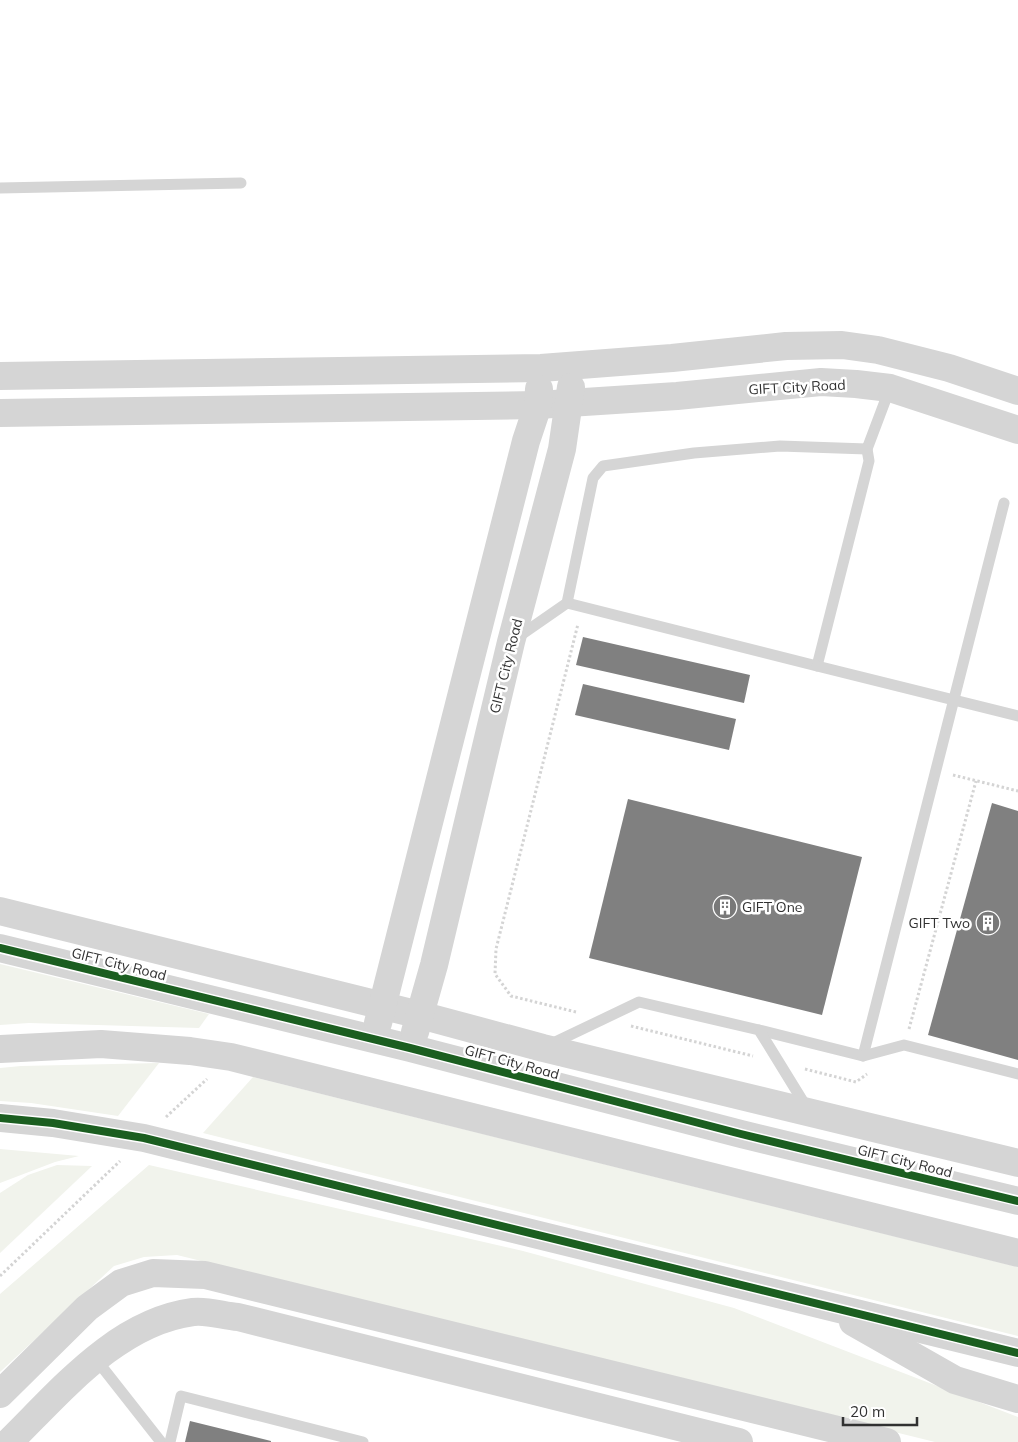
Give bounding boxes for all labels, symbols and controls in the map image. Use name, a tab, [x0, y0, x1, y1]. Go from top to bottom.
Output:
street label: GIFT City Road	[748, 375, 846, 399]
street label: GIFT City Road	[486, 617, 526, 715]
building icon: GIFT One	[712, 894, 738, 920]
place label: GIFT One	[742, 898, 802, 916]
building icon: GIFT Two	[975, 910, 1001, 936]
place label: GIFT Two	[909, 914, 970, 932]
street label: GIFT City Road	[70, 944, 168, 984]
street label: GIFT City Road	[463, 1041, 561, 1083]
street label: GIFT City Road	[856, 1141, 954, 1181]
scale bar	[843, 1394, 917, 1426]
text: 20 m	[850, 1402, 885, 1421]

